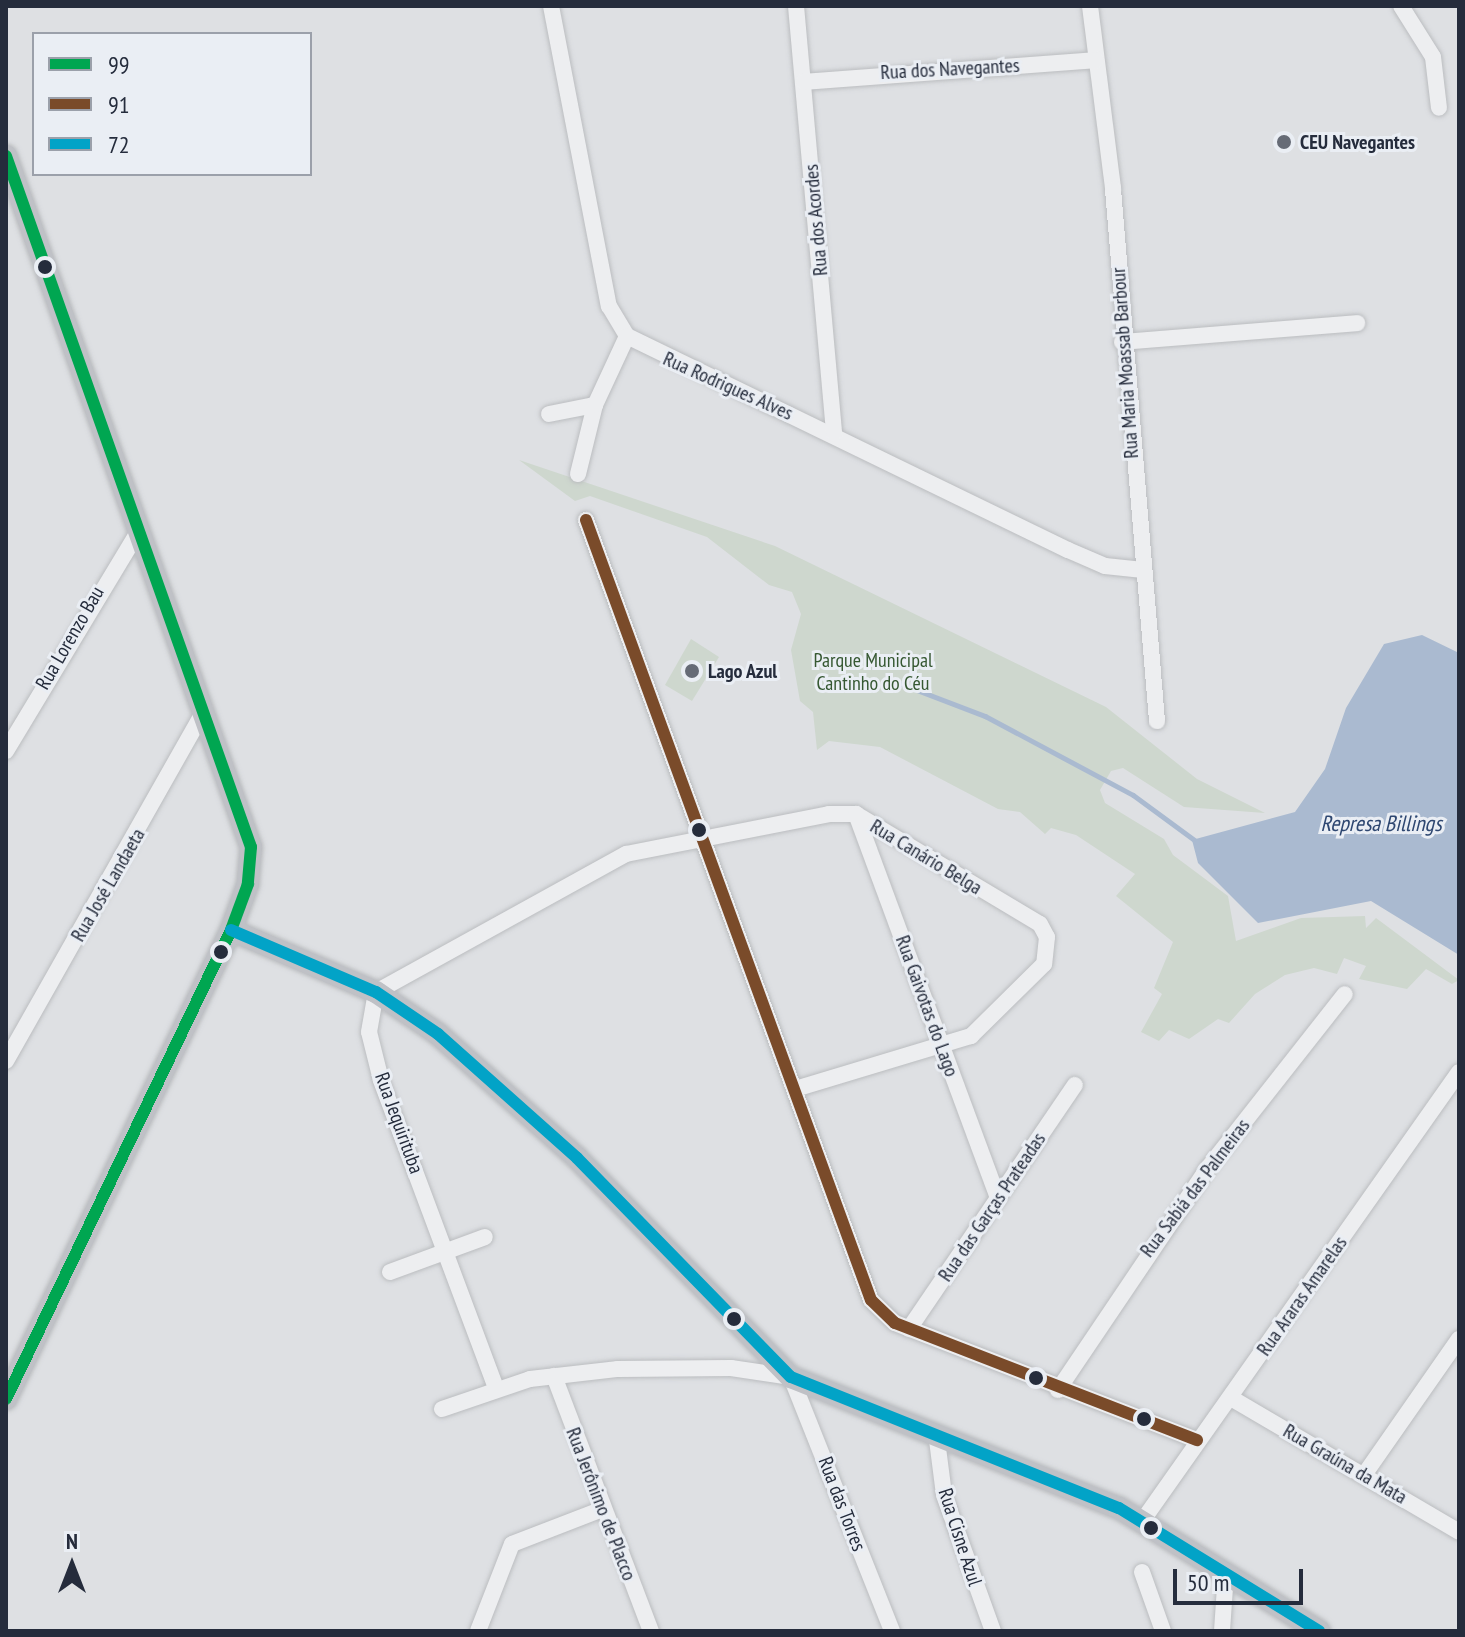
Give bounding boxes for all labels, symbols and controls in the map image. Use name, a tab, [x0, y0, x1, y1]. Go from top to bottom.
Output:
legend	[32, 32, 312, 176]
text: 99	[108, 49, 130, 80]
street label: Rua dos Navegantes	[880, 53, 1020, 85]
text: 91	[108, 89, 130, 120]
text: 72	[108, 129, 130, 160]
place label: CEU Navegantes	[1300, 130, 1415, 154]
marker: CEU Navegantes	[1275, 133, 1293, 151]
street label: Rua dos Acordes	[799, 163, 833, 277]
unlabelled marker	[37, 259, 53, 275]
street label: Rua Maria Moassab Barbour	[1106, 267, 1144, 459]
street label: Rua Rodrigues Alves	[659, 347, 797, 425]
street label: Rua Lorenzo Bau	[31, 582, 109, 694]
park label: Parque Municipal Cantinho do Céu	[813, 649, 933, 696]
place label: Lago Azul	[708, 659, 778, 683]
marker: Lago Azul	[683, 662, 701, 680]
water label: Represa Billings	[1320, 811, 1442, 837]
street label: Rua Canário Belga	[866, 814, 986, 900]
unlabelled marker	[691, 822, 707, 838]
street label: Rua José Landaeta	[66, 824, 150, 946]
street label: Rua Gaivotas do Lago	[890, 932, 964, 1080]
unlabelled marker	[213, 944, 229, 960]
street label: Rua Jequirituba	[370, 1069, 428, 1177]
street label: Rua Sabiá das Palmeiras	[1135, 1114, 1255, 1262]
street label: Rua das Garças Prateadas	[933, 1128, 1051, 1286]
street label: Rua Araras Amarelas	[1252, 1231, 1352, 1361]
unlabelled marker	[726, 1311, 742, 1327]
unlabelled marker	[1028, 1370, 1044, 1386]
unlabelled marker	[1136, 1411, 1152, 1427]
street label: Rua Graúna da Mata	[1279, 1419, 1411, 1509]
street label: Rua Jerônimo de Placco	[561, 1424, 641, 1584]
street label: Rua das Torres	[813, 1453, 871, 1555]
street label: Rua Cisne Azul	[933, 1485, 987, 1589]
unlabelled marker	[1143, 1520, 1159, 1536]
north arrow	[32, 1525, 112, 1605]
text: N	[66, 1527, 78, 1555]
scale bar	[1177, 1553, 1307, 1603]
text: 50 m	[1187, 1567, 1229, 1598]

